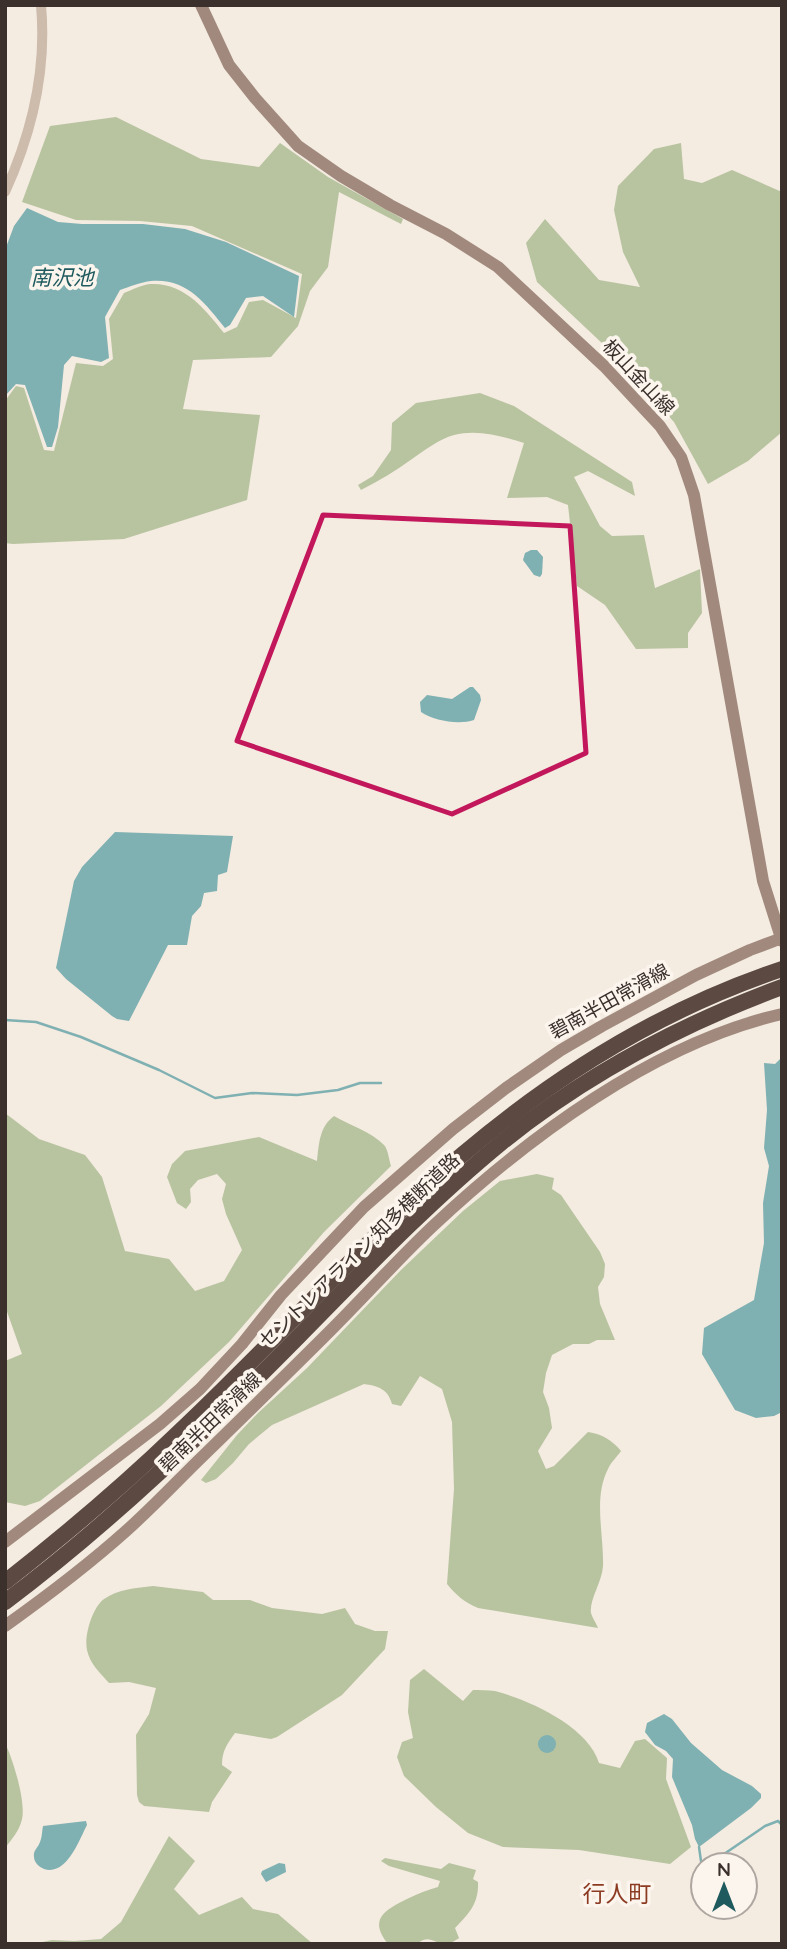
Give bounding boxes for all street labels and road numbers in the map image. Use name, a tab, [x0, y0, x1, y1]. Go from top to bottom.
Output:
street label: 板山金山線	[598, 334, 680, 420]
street label: 碧南半田常滑線	[545, 958, 673, 1044]
street label: セントレアライン;知多横断道路	[254, 1148, 464, 1352]
street label: 碧南半田常滑線	[154, 1367, 266, 1477]

